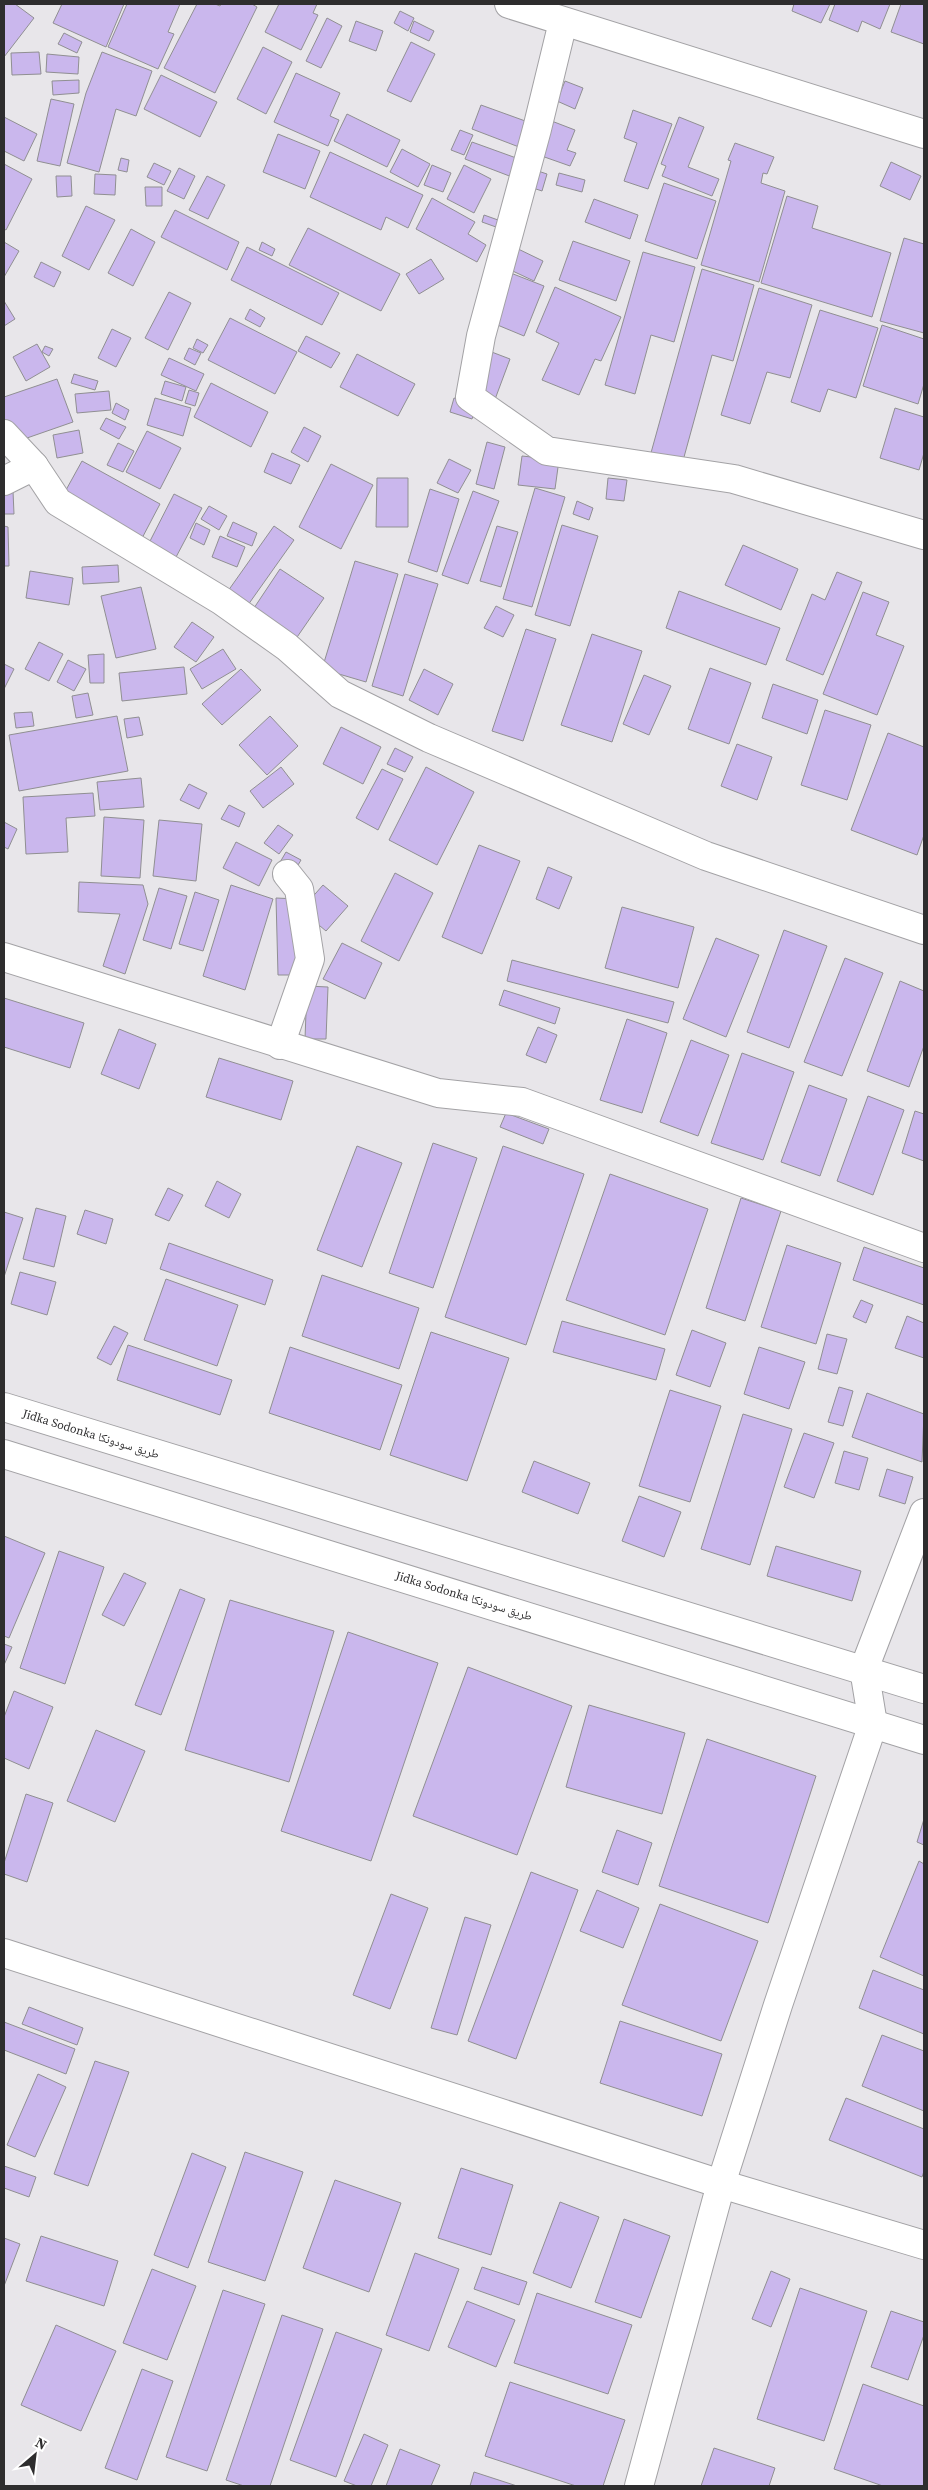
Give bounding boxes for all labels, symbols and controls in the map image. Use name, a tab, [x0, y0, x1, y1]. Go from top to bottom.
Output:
street label: Jidka Sodonka طريق سودونكا	[20, 1405, 162, 1462]
street label: Jidka Sodonka طريق سودونكا	[393, 1567, 535, 1624]
north arrow	[10, 2430, 60, 2480]
text: N	[32, 2432, 50, 2455]

